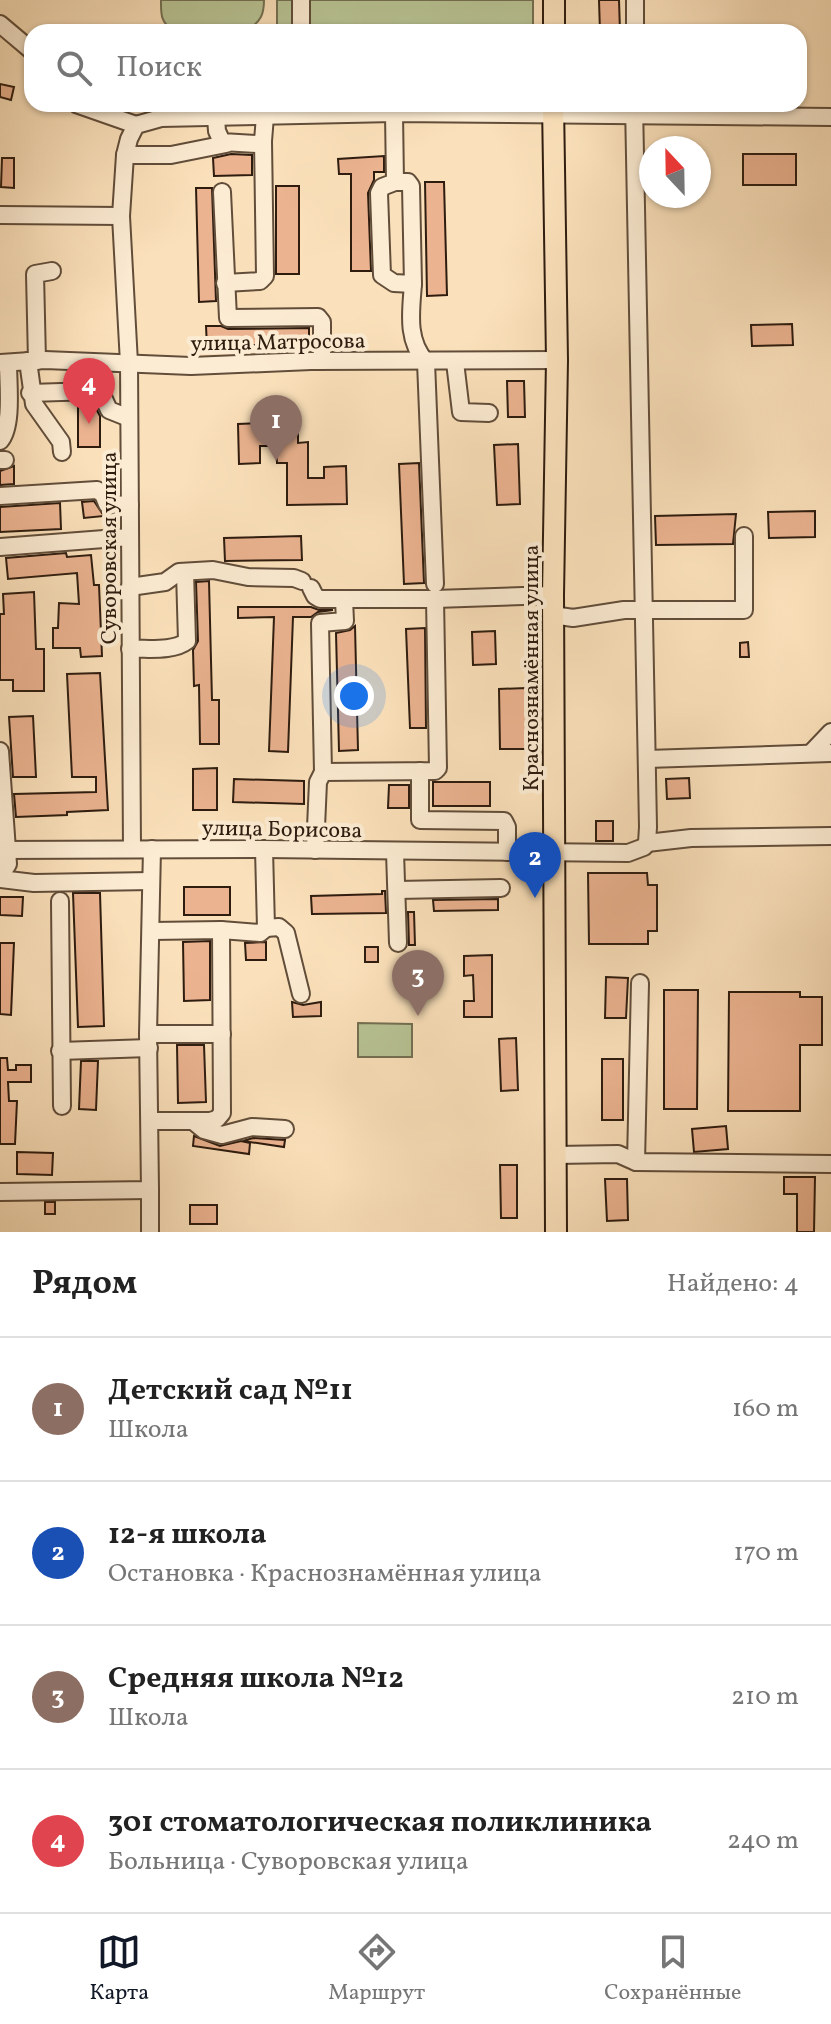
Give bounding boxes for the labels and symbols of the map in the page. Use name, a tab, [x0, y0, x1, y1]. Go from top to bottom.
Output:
north arrow	[639, 136, 711, 208]
street label: улица Матросова	[190, 326, 366, 361]
pin: 4	[63, 358, 115, 424]
pin: 1	[250, 395, 302, 461]
street label: Суворовская улица	[95, 452, 126, 644]
street label: Краснознамённая улица	[517, 544, 548, 792]
your location	[334, 676, 374, 716]
street label: улица Борисова	[201, 814, 363, 847]
pin: 2	[509, 832, 561, 898]
pin: 3	[392, 950, 444, 1016]

